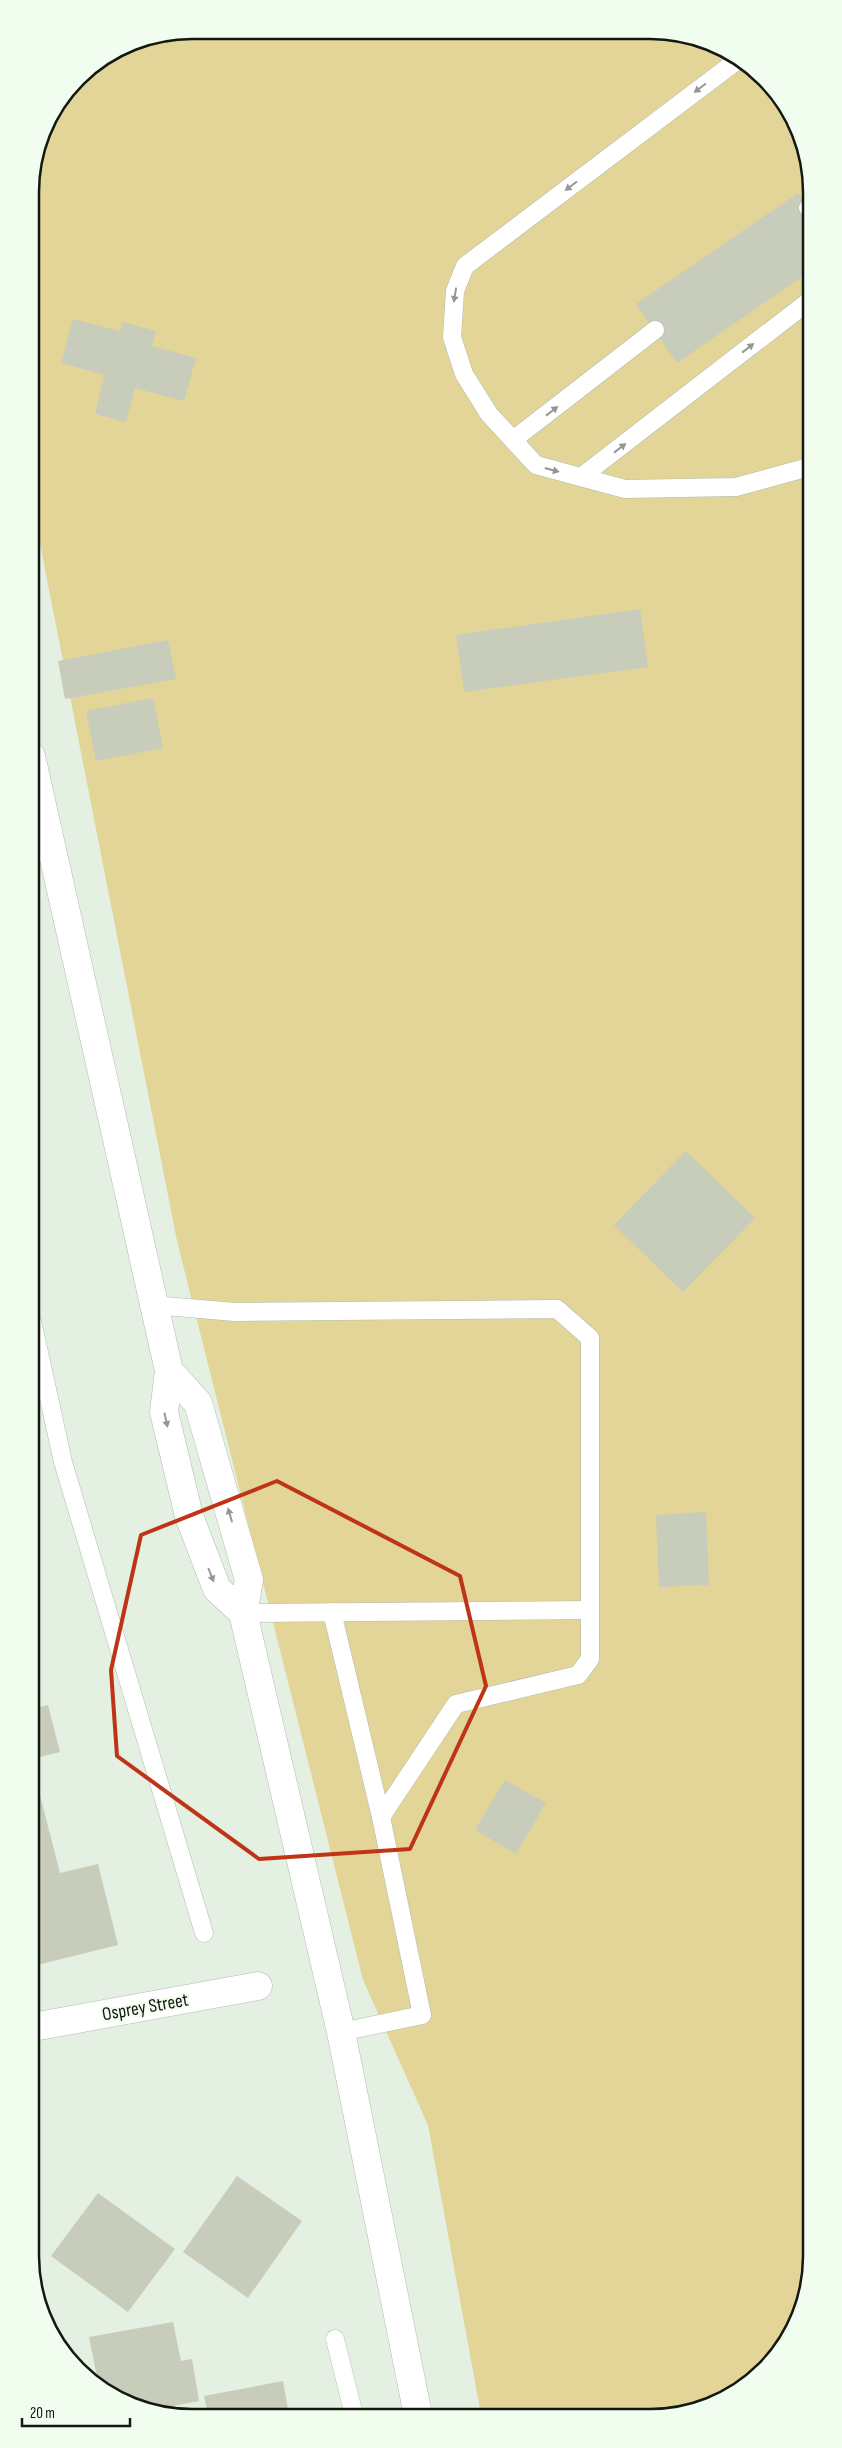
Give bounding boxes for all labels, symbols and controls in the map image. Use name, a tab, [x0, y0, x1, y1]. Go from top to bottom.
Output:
one-way arrow	[694, 83, 707, 94]
one-way arrow	[565, 181, 578, 192]
one-way arrow	[451, 287, 459, 303]
one-way arrow	[741, 343, 754, 354]
one-way arrow	[545, 405, 558, 416]
one-way arrow	[613, 442, 626, 453]
one-way arrow	[545, 466, 560, 474]
one-way arrow	[162, 1412, 170, 1428]
one-way arrow	[226, 1507, 234, 1522]
one-way arrow	[207, 1568, 215, 1583]
street label: Osprey Street	[100, 1989, 190, 2026]
scale bar	[22, 2396, 130, 2428]
text: 20 m	[30, 2404, 55, 2423]

